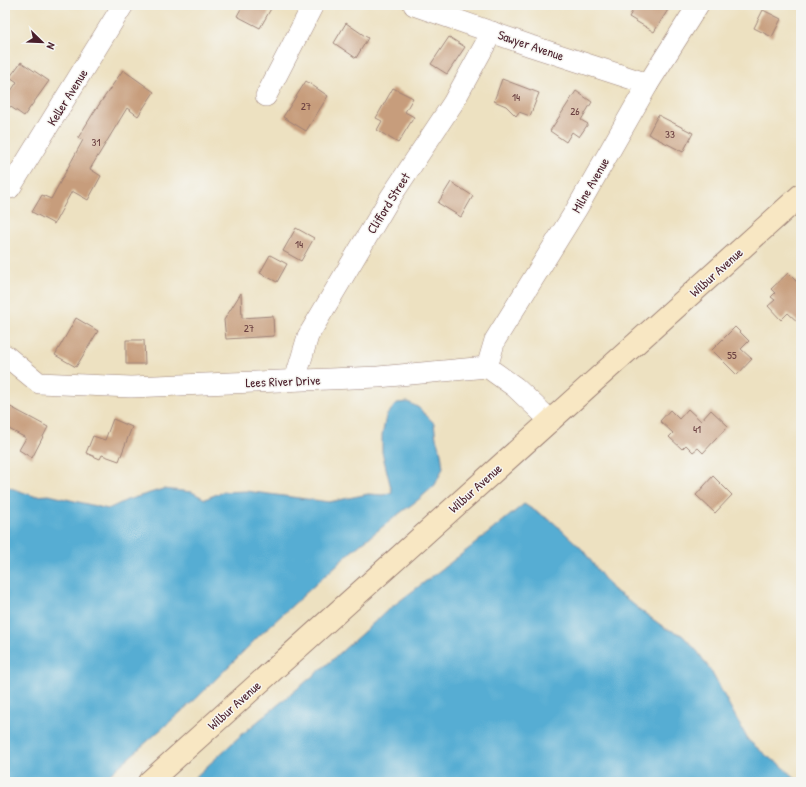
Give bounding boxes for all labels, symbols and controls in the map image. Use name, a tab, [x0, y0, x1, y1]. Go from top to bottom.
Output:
north arrow	[22, 22, 62, 62]
street label: Sawyer Avenue	[496, 25, 566, 65]
text: N	[44, 40, 59, 51]
street label: Keller Avenue	[42, 65, 92, 129]
house number: 14	[512, 90, 520, 104]
house number: 27	[301, 99, 311, 113]
house number: 26	[570, 104, 580, 118]
house number: 33	[665, 127, 675, 141]
house number: 31	[92, 135, 100, 149]
street label: Milne Avenue	[567, 154, 613, 216]
street label: Clifford Street	[362, 169, 414, 237]
house number: 14	[295, 237, 303, 251]
street label: Wilbur Avenue	[685, 243, 747, 301]
house number: 27	[244, 321, 254, 335]
house number: 55	[727, 348, 737, 362]
street label: Lees River Drive	[245, 371, 321, 391]
house number: 41	[693, 422, 701, 436]
street label: Wilbur Avenue	[444, 459, 506, 517]
street label: Wilbur Avenue	[203, 676, 265, 734]

